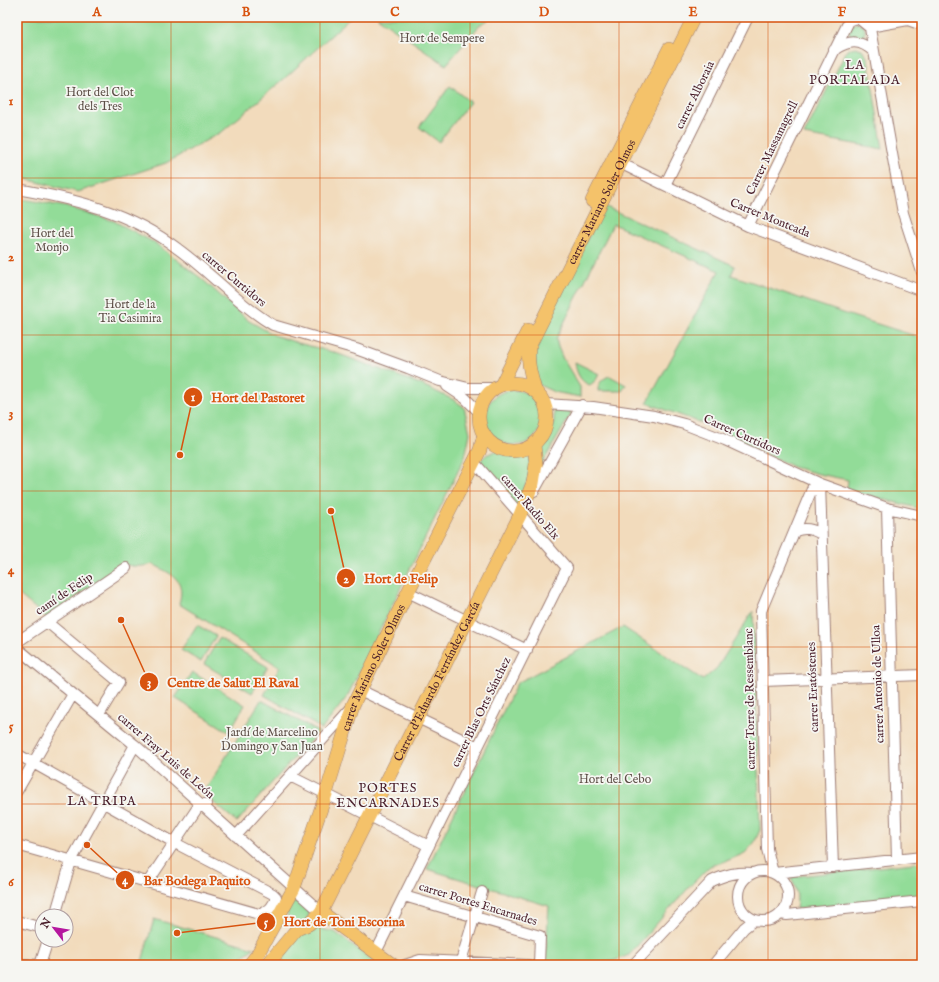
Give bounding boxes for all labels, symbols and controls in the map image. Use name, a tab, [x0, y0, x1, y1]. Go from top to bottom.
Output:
text: A	[92, 4, 103, 21]
text: B	[242, 4, 251, 21]
text: C	[390, 4, 400, 21]
text: D	[539, 4, 550, 21]
text: E	[688, 4, 698, 21]
text: F	[838, 4, 847, 21]
park label: Hort de Sempere	[399, 31, 485, 47]
district label: LA PORTALADA	[809, 57, 901, 89]
street label: carrer Alboraia	[672, 58, 718, 132]
park label: Hort del Clot dels Tres	[66, 85, 134, 114]
text: 1	[9, 93, 14, 110]
street label: Carrer Massamagrell	[743, 98, 802, 197]
street label: carrer Mariano Soler Olmos	[564, 137, 639, 267]
street label: Carrer Montcada	[728, 195, 813, 241]
park label: Hort del Monjo	[31, 226, 74, 255]
street label: carrer Curtidors	[199, 248, 269, 310]
text: 2	[8, 249, 14, 266]
park label: Hort de la Tia Casimira	[98, 297, 162, 326]
callout: Hort del Pastoret	[183, 385, 313, 410]
text: 1	[191, 390, 196, 405]
text: Hort del Pastoret	[211, 390, 305, 407]
text: 3	[9, 405, 14, 422]
street label: Carrer Curtidors	[701, 411, 783, 459]
street label: carrer Radio Elx	[497, 471, 563, 543]
text: 4	[8, 562, 15, 579]
callout: Hort de Felip	[336, 566, 446, 591]
street label: camí de Felip	[32, 569, 97, 619]
text: Hort de Felip	[364, 571, 438, 588]
text: 2	[343, 572, 349, 587]
street label: Carrer d'Eduardo Ferrández García	[390, 598, 483, 764]
street label: carrer Mariano Soler Olmos	[338, 602, 408, 733]
street label: carrer Antonio de Ulloa	[868, 624, 888, 743]
street label: carrer Torre de Ressemblanc	[741, 628, 759, 770]
street label: carrer Eratóstenes	[804, 642, 822, 732]
street label: carrer Blas Orts Sánchez	[448, 654, 514, 769]
callout: Centre de Salut El Raval	[139, 670, 306, 695]
text: 3	[147, 675, 151, 690]
text: Centre de Salut El Raval	[167, 675, 299, 692]
street label: carrer Fray Luis de León	[114, 710, 218, 803]
text: 5	[9, 718, 14, 735]
park label: Jardí de Marcelino Domingo y San Juan	[221, 725, 323, 755]
park label: Hort del Cebo	[579, 772, 652, 787]
district label: PORTES ENCARNADES	[336, 780, 440, 812]
district label: LA TRIPA	[67, 793, 137, 810]
callout: Bar Bodega Paquito	[115, 868, 258, 893]
text: 4	[122, 873, 129, 888]
text: Bar Bodega Paquito	[144, 873, 250, 890]
text: 6	[8, 874, 14, 891]
street label: carrer Portes Encarnades	[417, 879, 539, 929]
north arrow	[34, 908, 74, 948]
callout: Hort de Toni Escorina	[256, 909, 413, 934]
text: Hort de Toni Escorina	[283, 914, 405, 931]
text: N	[37, 915, 55, 932]
text: 5	[264, 915, 269, 930]

